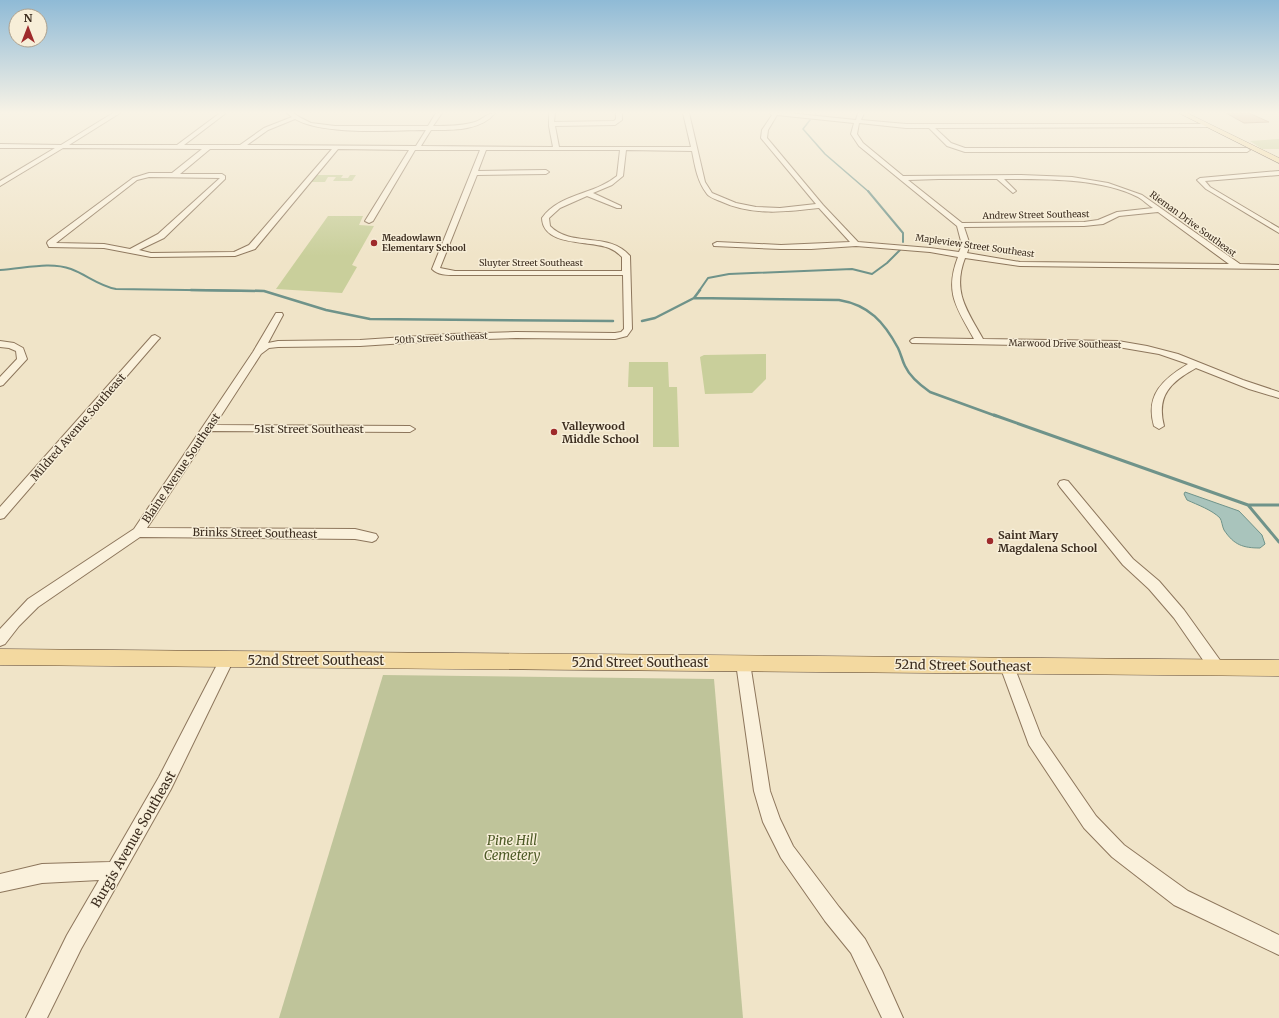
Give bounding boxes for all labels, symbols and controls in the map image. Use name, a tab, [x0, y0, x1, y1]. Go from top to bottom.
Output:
north arrow	[8, 8, 48, 48]
text: N	[24, 11, 33, 25]
street label: Rieman Drive Southeast	[1148, 188, 1239, 259]
street label: Andrew Street Southeast	[981, 208, 1090, 221]
place label: Meadowlawn Elementary School	[382, 232, 466, 253]
street label: Mapleview Street Southeast	[915, 232, 1036, 259]
marker: Meadowlawn Elementary School	[369, 238, 379, 248]
street label: Sluyter Street Southeast	[479, 257, 583, 268]
street label: 50th Street Southeast	[394, 330, 488, 345]
street label: Marwood Drive Southeast	[1009, 337, 1122, 350]
street label: Mildred Avenue Southeast	[27, 370, 129, 484]
street label: Blaine Avenue Southeast	[139, 410, 223, 526]
place label: Valleywood Middle School	[561, 419, 640, 446]
street label: 51st Street Southeast	[254, 422, 365, 436]
marker: Valleywood Middle School	[549, 427, 559, 437]
street label: Brinks Street Southeast	[192, 525, 318, 541]
place label: Saint Mary Magdalena School	[998, 528, 1098, 555]
marker: Saint Mary Magdalena School	[985, 536, 995, 546]
street label: 52nd Street Southeast	[248, 652, 384, 669]
street label: 52nd Street Southeast	[572, 654, 708, 671]
street label: 52nd Street Southeast	[894, 656, 1032, 675]
street label: Burgis Avenue Southeast	[87, 768, 180, 911]
park label: Pine Hill Cemetery	[484, 832, 540, 864]

